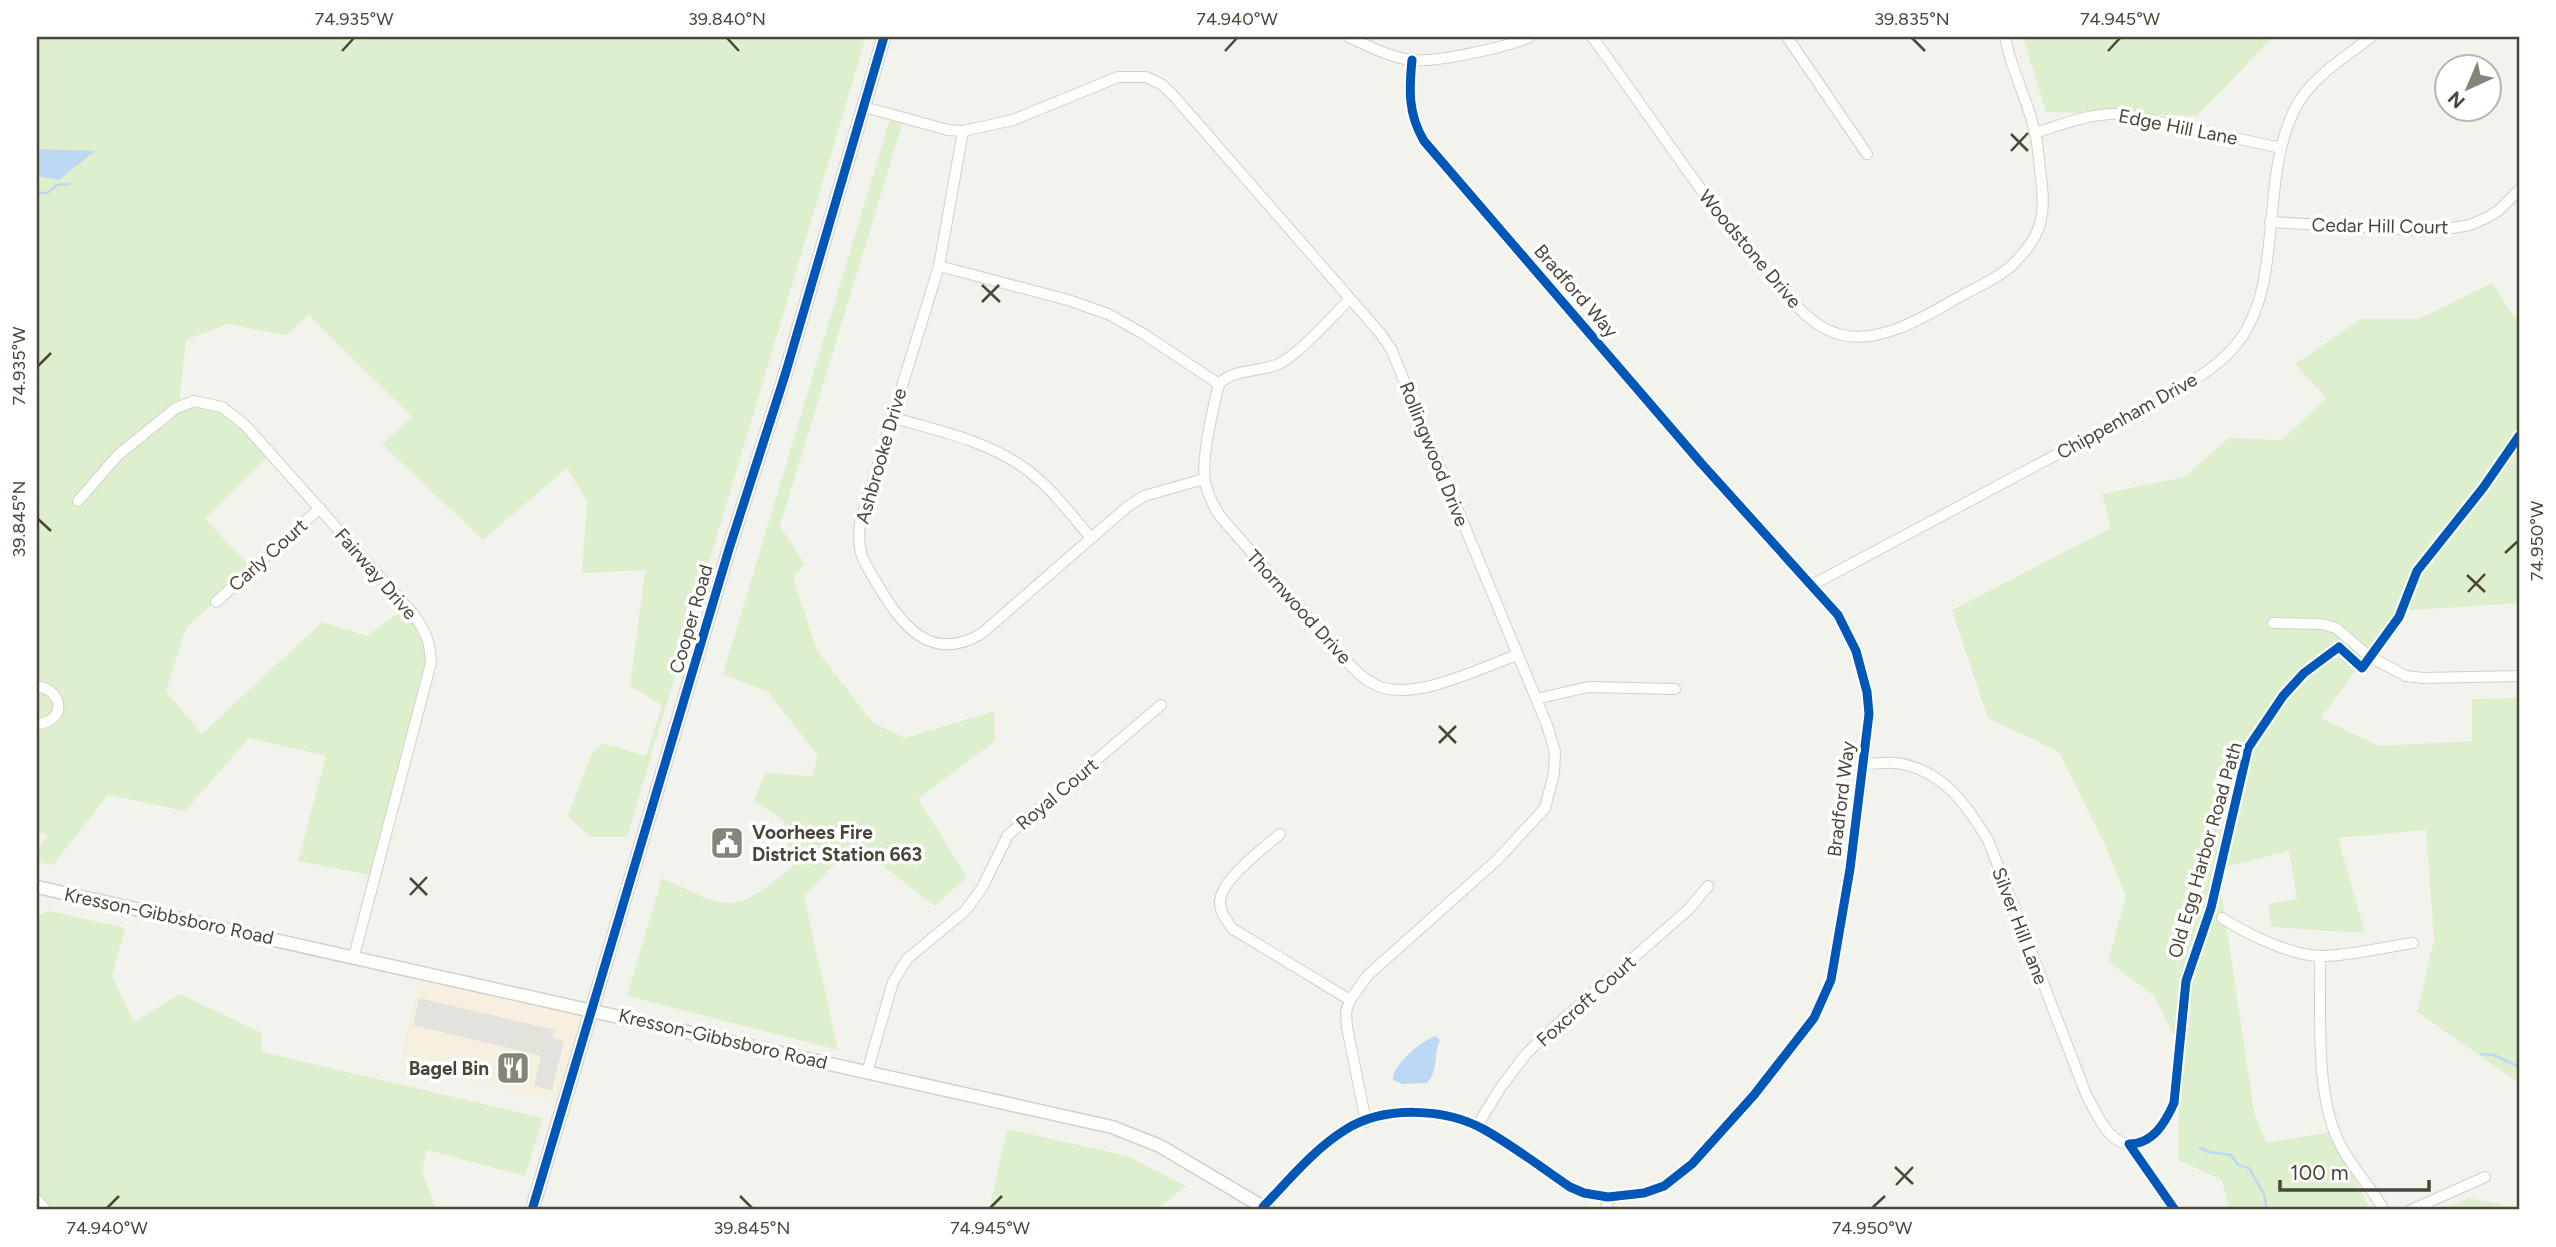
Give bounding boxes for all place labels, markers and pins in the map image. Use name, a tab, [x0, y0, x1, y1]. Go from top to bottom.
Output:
place label: Voorhees Fire District Station 663	[752, 821, 922, 866]
public building icon: Voorhees Fire District Station 663	[708, 824, 746, 862]
restaurant icon: Bagel Bin	[494, 1049, 532, 1087]
place label: Bagel Bin	[409, 1057, 489, 1080]

